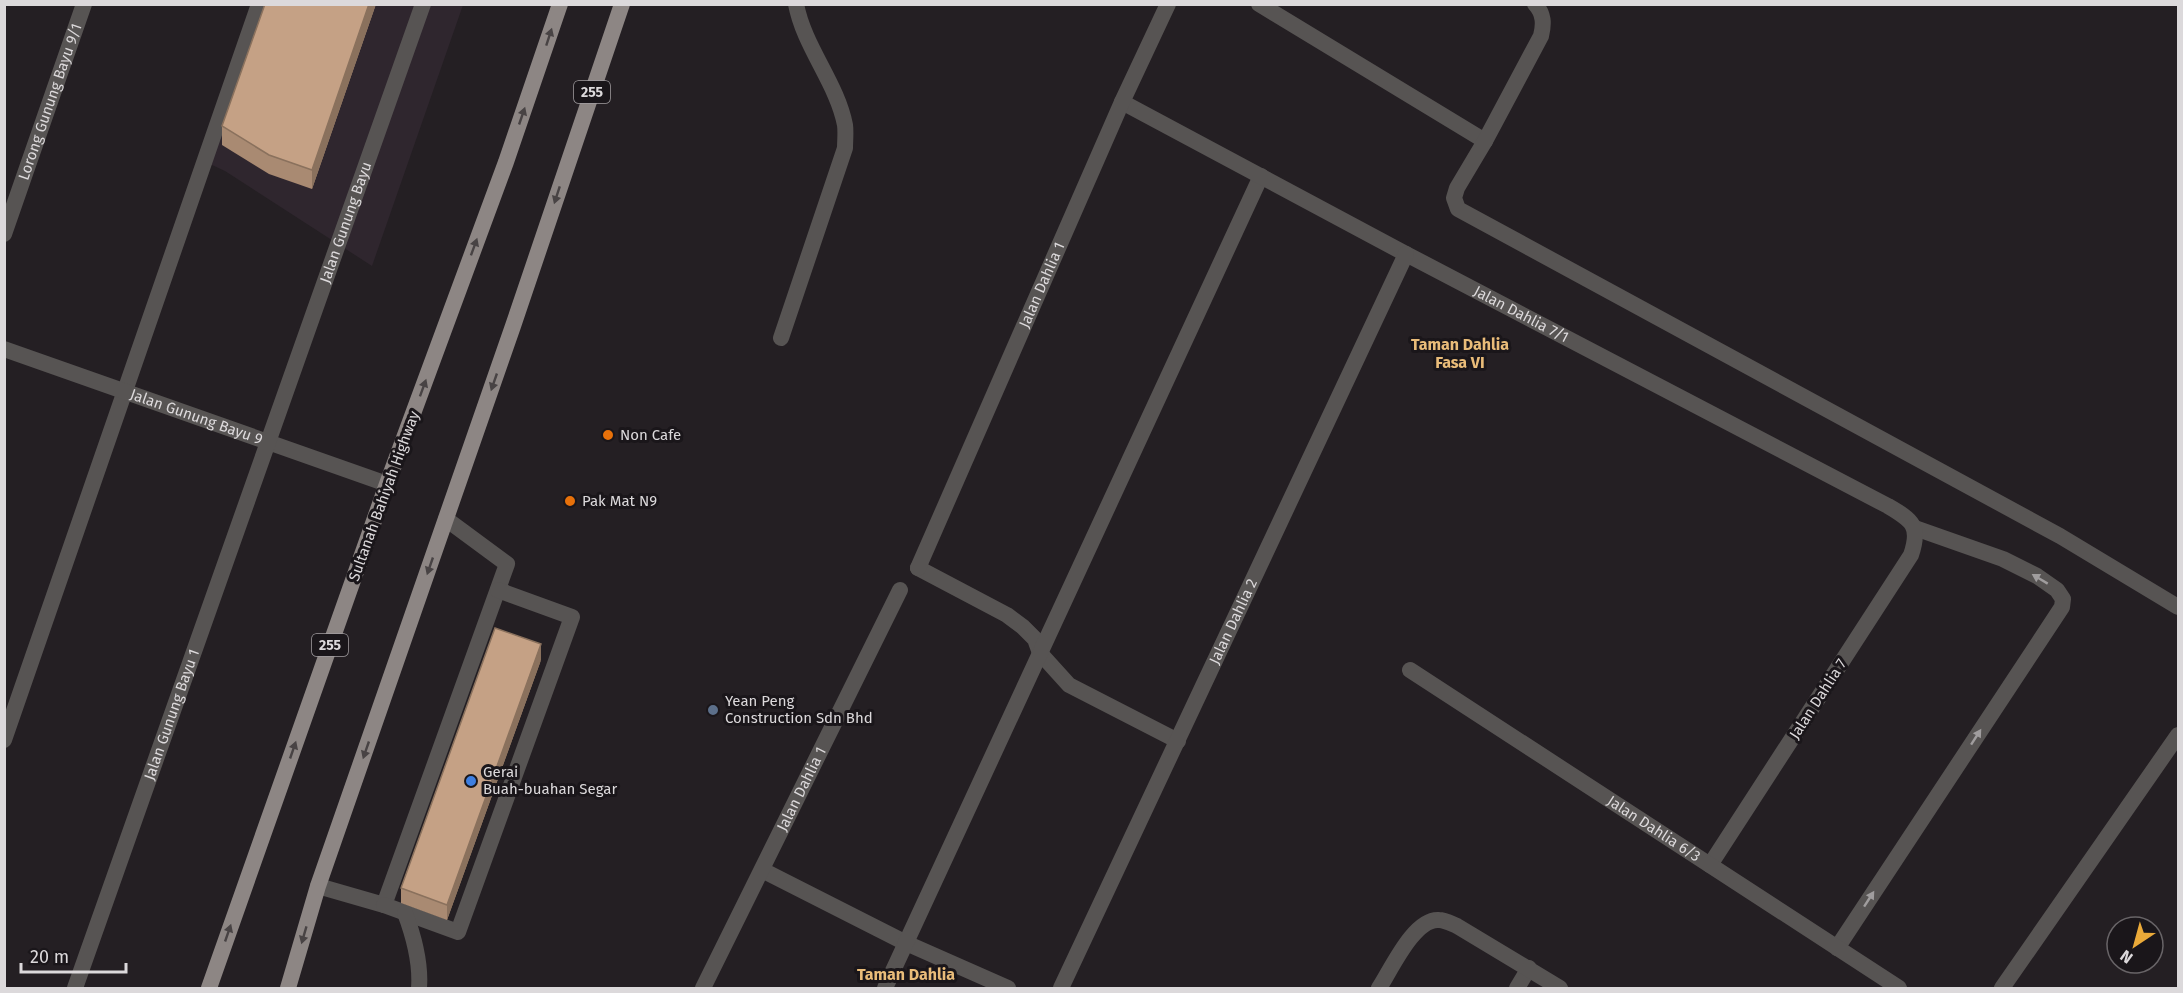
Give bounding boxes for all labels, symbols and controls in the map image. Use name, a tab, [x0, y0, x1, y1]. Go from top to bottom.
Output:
street label: Lorong Gunung Bayu 9/1	[14, 21, 86, 183]
one-way arrow	[545, 28, 555, 46]
road number: 255	[574, 81, 610, 103]
one-way arrow	[518, 107, 528, 125]
street label: Jalan Gunung Bayu	[316, 159, 375, 286]
one-way arrow	[551, 186, 561, 204]
one-way arrow	[470, 238, 480, 256]
street label: Jalan Dahlia 1	[1015, 239, 1069, 331]
street label: Jalan Dahlia 7/1	[1471, 282, 1572, 346]
district label: Taman Dahlia Fasa VI	[1411, 335, 1509, 372]
one-way arrow	[489, 373, 499, 391]
one-way arrow	[418, 379, 428, 397]
street label: Jalan Gunung Bayu 9	[128, 385, 265, 448]
street label: Sultanah Bahiyah Highway	[345, 408, 423, 584]
place label: Non Cafe	[620, 426, 681, 444]
marker: Non Cafe	[601, 428, 615, 442]
place label: Pak Mat N9	[582, 492, 657, 510]
marker: Pak Mat N9	[563, 494, 577, 508]
one-way arrow	[425, 557, 434, 575]
one-way arrow	[2032, 573, 2048, 584]
street label: Jalan Dahlia 2	[1205, 576, 1261, 667]
road number: 255	[312, 634, 348, 656]
street label: Jalan Gunung Bayu 1	[140, 647, 203, 783]
street label: Jalan Dahlia 7	[1785, 655, 1851, 742]
place label: Yean Peng Construction Sdn Bhd	[725, 692, 873, 727]
marker: Yean Peng Construction Sdn Bhd	[706, 703, 720, 717]
one-way arrow	[1971, 728, 1982, 745]
one-way arrow	[289, 740, 299, 758]
one-way arrow	[360, 741, 370, 759]
street label: Jalan Dahlia 1	[773, 744, 830, 834]
place label: Gerai Buah-buahan Segar	[483, 763, 617, 798]
marker: Gerai Buah-buahan Segar	[464, 774, 478, 788]
street label: Jalan Dahlia 6/3	[1604, 792, 1704, 866]
one-way arrow	[1863, 892, 1875, 908]
north arrow	[2105, 915, 2165, 975]
one-way arrow	[224, 924, 234, 942]
one-way arrow	[299, 926, 308, 944]
scale bar	[21, 936, 126, 974]
text: 20 m	[30, 946, 69, 968]
text: N	[2117, 946, 2136, 968]
district label: Taman Dahlia	[857, 965, 955, 984]

